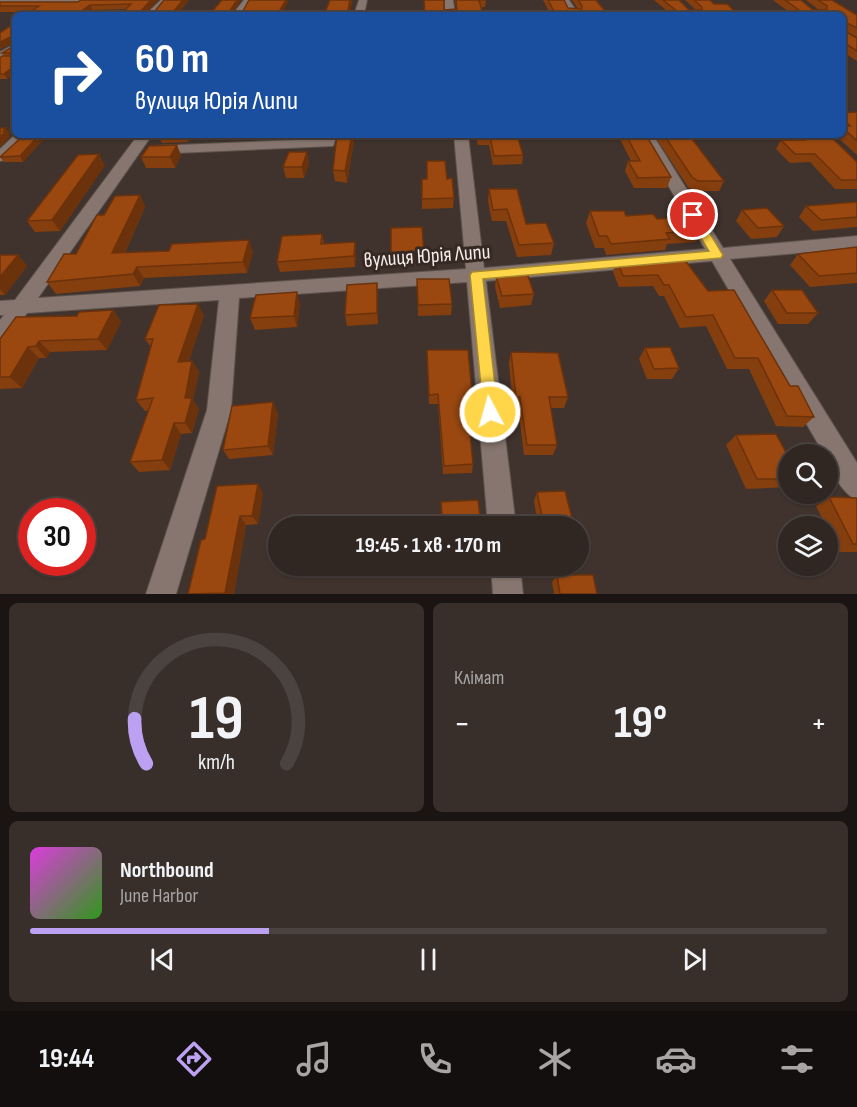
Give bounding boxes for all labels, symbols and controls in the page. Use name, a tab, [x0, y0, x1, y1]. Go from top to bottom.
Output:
text: 60 m	[135, 34, 209, 85]
icon: right	[36, 36, 114, 114]
text: вулиця Юрія Липи	[135, 85, 298, 117]
pin	[667, 189, 718, 240]
icon: arrive	[676, 198, 709, 231]
street label: вулиця Юрія Липи	[363, 239, 491, 273]
position arrow	[458, 380, 522, 444]
map controls	[778, 444, 838, 576]
button: search	[778, 444, 838, 504]
speed limit sign: 30	[18, 498, 96, 576]
button: layers	[778, 516, 838, 576]
text: 19:45 · 1 хв · 170 m	[356, 532, 501, 559]
text: Клімат	[454, 666, 504, 690]
text: 19	[189, 682, 244, 757]
text: 19°	[614, 696, 667, 751]
text: −	[454, 704, 470, 744]
text: +	[811, 704, 827, 744]
text: km/h	[198, 751, 235, 776]
text: Northbound	[120, 857, 214, 884]
text: June Harbor	[120, 884, 198, 908]
icon: previous	[146, 943, 179, 976]
icon: pause	[412, 943, 445, 976]
icon: next	[678, 943, 711, 976]
icon: directions	[173, 1038, 215, 1080]
icon: music	[293, 1038, 335, 1080]
icon: phone	[414, 1038, 456, 1080]
icon: climate	[534, 1038, 576, 1080]
icon: car	[655, 1038, 697, 1080]
icon: filters	[776, 1038, 818, 1080]
text: 19:44	[39, 1043, 94, 1075]

